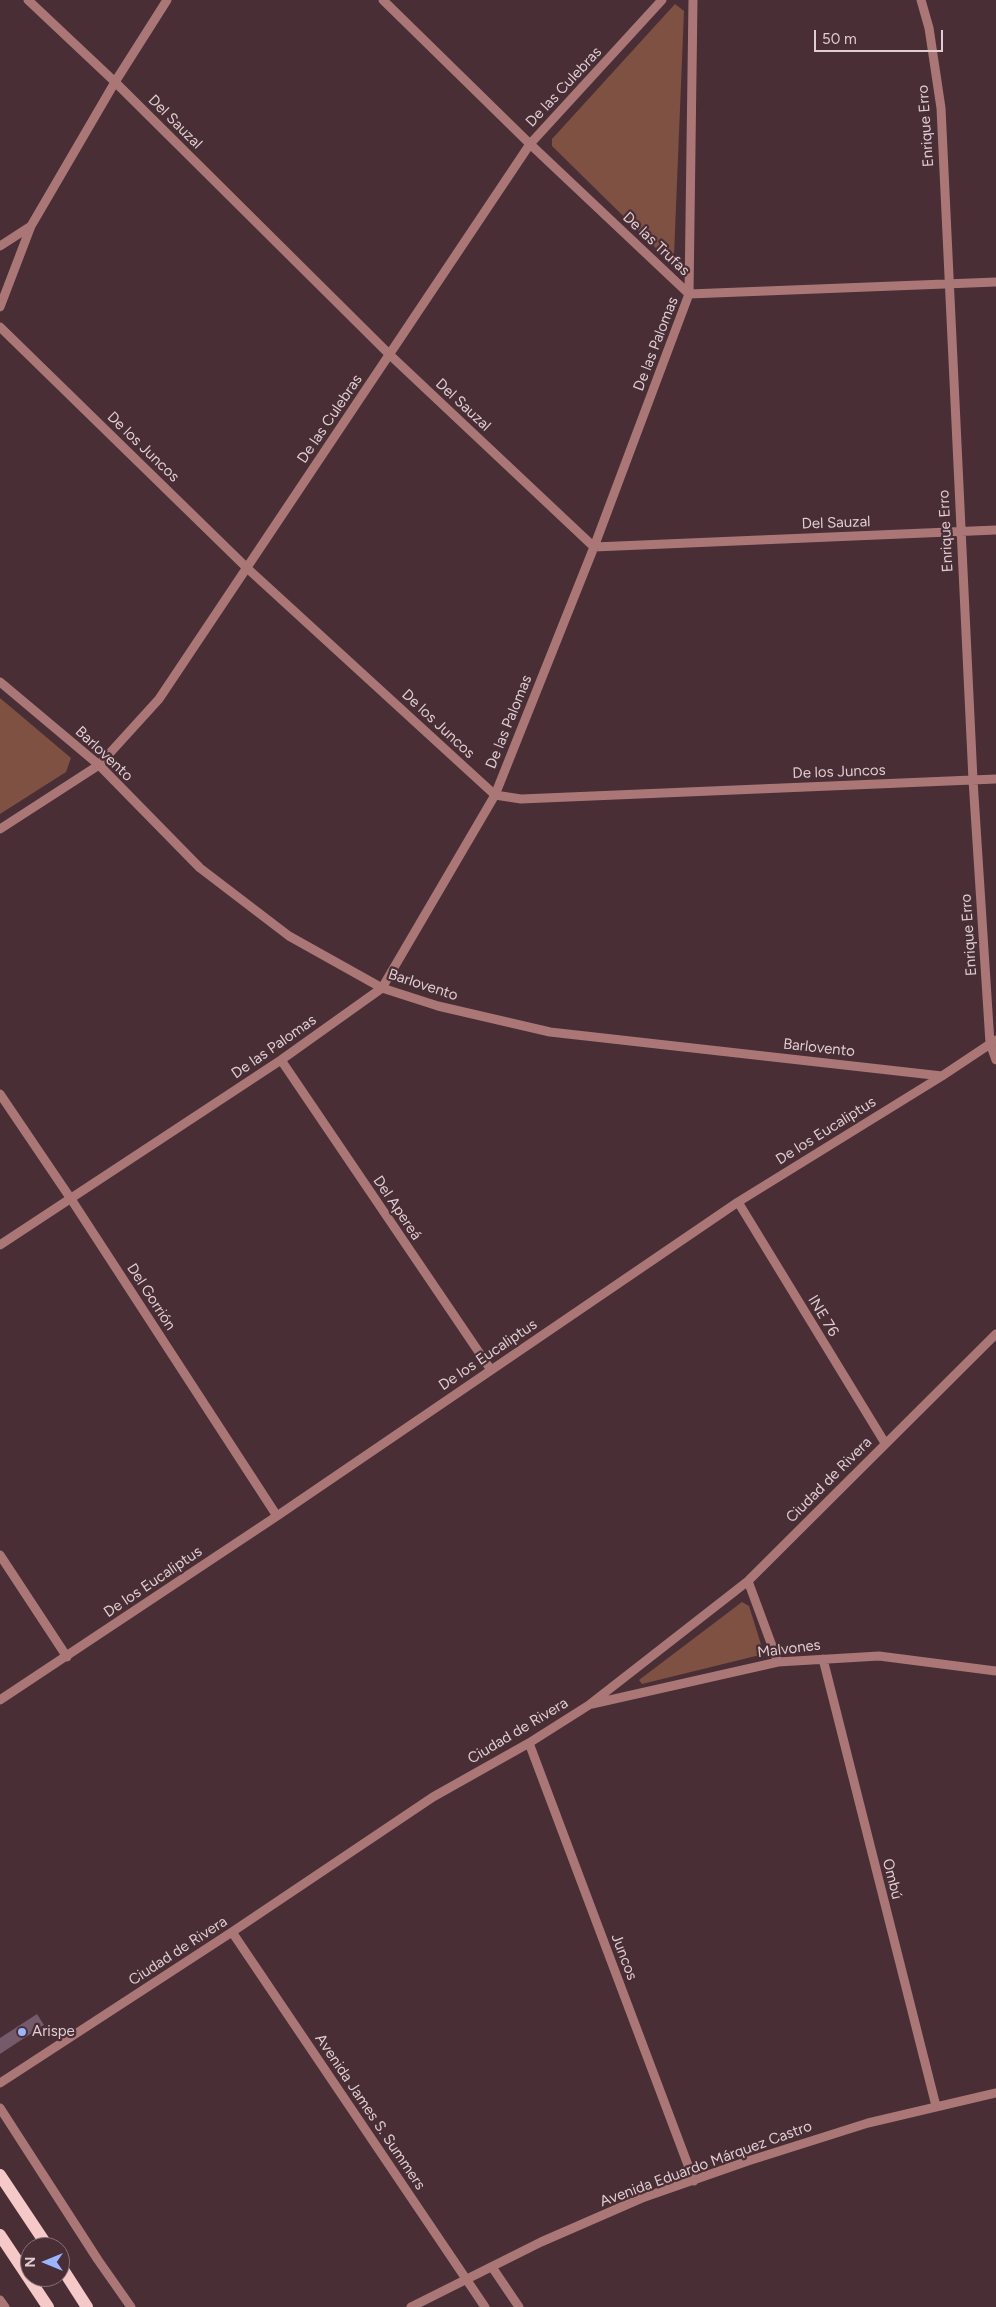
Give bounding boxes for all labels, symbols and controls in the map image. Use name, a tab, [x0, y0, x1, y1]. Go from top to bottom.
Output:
scale bar	[816, 20, 945, 52]
text: 50 m	[822, 30, 857, 48]
street label: De las Culebras	[522, 43, 606, 131]
street label: Enrique Erro	[914, 84, 938, 168]
street label: Del Sauzal	[144, 91, 206, 153]
street label: De las Trufas	[619, 208, 693, 280]
street label: De las Palomas	[630, 294, 682, 394]
street label: De las Culebras	[294, 371, 366, 467]
street label: Del Sauzal	[432, 375, 494, 435]
street label: De los Juncos	[103, 408, 183, 486]
street label: Enrique Erro	[935, 489, 957, 573]
street label: Del Sauzal	[801, 513, 871, 533]
street label: De las Palomas	[482, 673, 536, 771]
street label: De los Juncos	[398, 686, 478, 762]
street label: Barlovento	[71, 723, 137, 785]
street label: De los Juncos	[792, 761, 886, 783]
street label: Enrique Erro	[957, 893, 981, 977]
street label: Barlovento	[386, 965, 460, 1005]
street label: De las Palomas	[228, 1011, 320, 1083]
street label: Barlovento	[782, 1035, 856, 1061]
street label: De los Eucaliptus	[773, 1093, 879, 1169]
street label: Del Apereá	[369, 1172, 425, 1244]
street label: Del Gorrión	[123, 1260, 179, 1334]
street label: INE 76	[804, 1292, 842, 1340]
street label: De los Eucaliptus	[435, 1315, 541, 1395]
street label: Ciudad de Rivera	[782, 1433, 876, 1527]
street label: De los Eucaliptus	[100, 1542, 206, 1622]
street label: Malvones	[756, 1636, 822, 1662]
street label: Ciudad de Rivera	[465, 1694, 571, 1768]
street label: Ombú	[878, 1857, 906, 1901]
street label: Ciudad de Rivera	[125, 1912, 231, 1990]
street label: Juncos	[607, 1931, 641, 1983]
place label: Arispe	[32, 2023, 75, 2041]
marker: Arispe	[16, 2026, 28, 2038]
street label: Avenida James S. Summers	[311, 2031, 429, 2193]
street label: Avenida Eduardo Márquez Castro	[598, 2117, 814, 2211]
north arrow	[20, 2237, 70, 2287]
text: N	[22, 2257, 39, 2267]

